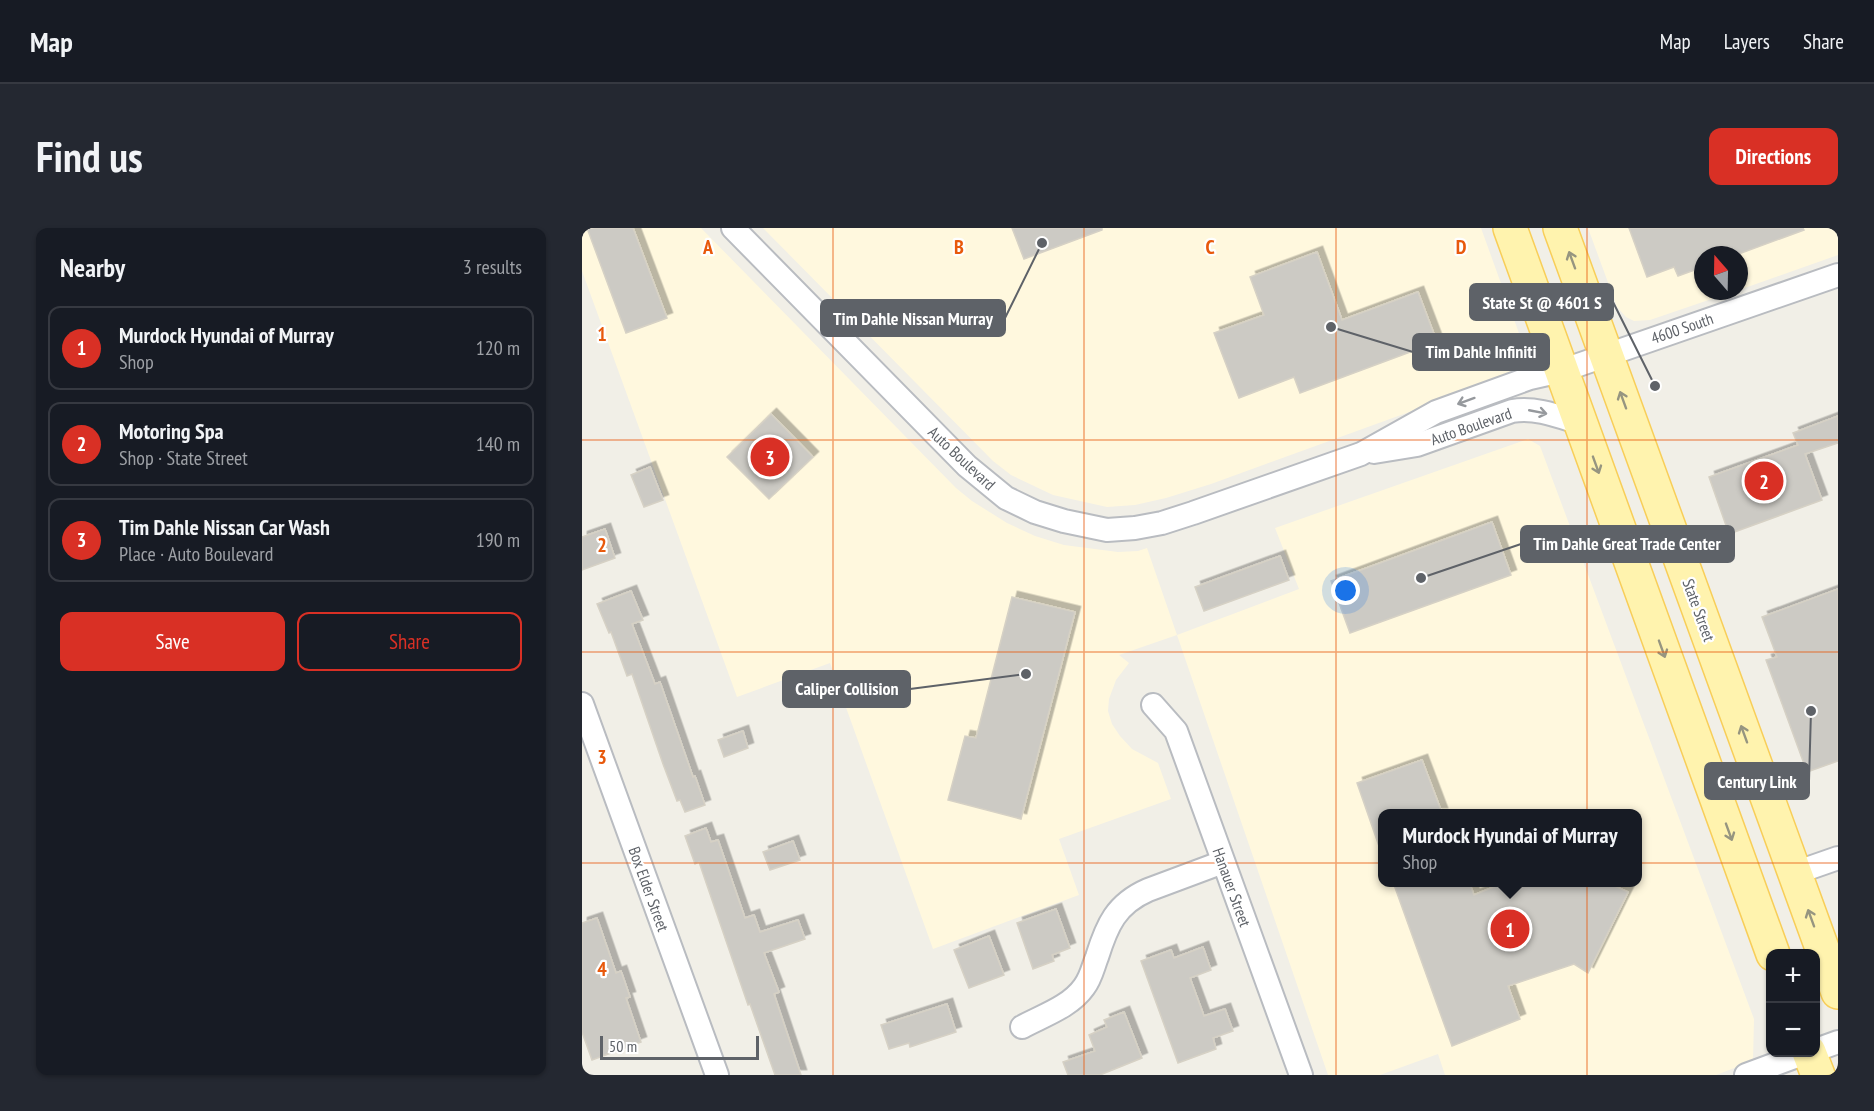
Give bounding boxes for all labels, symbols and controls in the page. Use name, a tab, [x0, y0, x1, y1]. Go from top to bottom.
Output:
text: Map	[30, 23, 73, 60]
text: Map	[1660, 28, 1691, 55]
text: Layers	[1724, 28, 1770, 55]
text: Share	[1803, 28, 1844, 55]
button: Directions	[1709, 128, 1838, 185]
text: Find us	[36, 129, 143, 184]
text: A	[702, 234, 714, 260]
text: B	[954, 234, 964, 260]
text: C	[1205, 234, 1215, 260]
text: D	[1456, 234, 1467, 260]
north arrow	[1694, 246, 1748, 300]
text: Nearby	[60, 251, 125, 284]
one-way arrow	[1566, 251, 1577, 270]
text: 3 results	[463, 254, 522, 280]
callout: State St @ 4601 S	[1470, 284, 1613, 320]
text: State St @ 4601 S	[1482, 291, 1602, 314]
callout: Tim Dahle Nissan Murray	[821, 300, 1005, 336]
text: Tim Dahle Nissan Murray	[833, 307, 994, 330]
street label: 4600 South	[1648, 308, 1716, 348]
text: Murdock Hyundai of Murray	[119, 321, 334, 349]
text: 1	[597, 321, 607, 347]
callout: Tim Dahle Infiniti	[1413, 334, 1549, 370]
text: 1	[77, 335, 86, 361]
text: 120 m	[476, 335, 520, 361]
text: Tim Dahle Infiniti	[1425, 340, 1537, 363]
text: Shop	[119, 349, 154, 375]
one-way arrow	[1616, 391, 1627, 410]
one-way arrow	[1457, 396, 1476, 407]
street label: Auto Boulevard	[1428, 403, 1514, 449]
one-way arrow	[1528, 407, 1548, 418]
text: Motoring Spa	[119, 417, 224, 445]
street label: Auto Boulevard	[924, 422, 1000, 494]
text: 2	[77, 431, 86, 457]
text: 140 m	[476, 431, 520, 457]
pin: 3	[750, 434, 789, 480]
text: Shop · State Street	[119, 445, 248, 471]
one-way arrow	[1591, 455, 1602, 474]
pin: 2	[1744, 458, 1784, 504]
text: Tim Dahle Nissan Car Wash	[119, 513, 330, 541]
callout: Tim Dahle Great Trade Center	[1521, 526, 1734, 562]
text: 3	[77, 527, 86, 553]
text: 190 m	[476, 527, 520, 553]
text: 2	[597, 532, 607, 558]
text: Tim Dahle Great Trade Center	[1533, 532, 1721, 555]
text: Place · Auto Boulevard	[119, 541, 274, 567]
your location	[1331, 576, 1360, 605]
street label: State Street	[1678, 576, 1720, 645]
button: Save	[60, 612, 285, 671]
button: Share	[297, 612, 522, 671]
one-way arrow	[1658, 639, 1669, 657]
callout: Caliper Collision	[783, 671, 910, 707]
text: Caliper Collision	[795, 677, 899, 700]
one-way arrow	[1738, 726, 1749, 744]
text: 3	[597, 744, 607, 770]
callout: Century Link	[1705, 763, 1809, 799]
text: Century Link	[1717, 770, 1797, 793]
popup	[1378, 809, 1642, 887]
text: Murdock Hyundai of Murray	[1403, 821, 1617, 849]
one-way arrow	[1724, 822, 1735, 841]
street label: Box Elder Street	[624, 844, 674, 935]
street label: Hanauer Street	[1208, 845, 1256, 930]
text: Shop	[1403, 849, 1437, 875]
pin: 1	[1490, 906, 1530, 952]
one-way arrow	[1805, 909, 1816, 928]
map controls	[1766, 949, 1820, 1057]
button: +	[1766, 949, 1820, 1003]
text: 4	[597, 956, 607, 982]
button: −	[1766, 1003, 1820, 1057]
scale bar	[600, 1033, 759, 1060]
text: 50 m	[609, 1036, 637, 1056]

